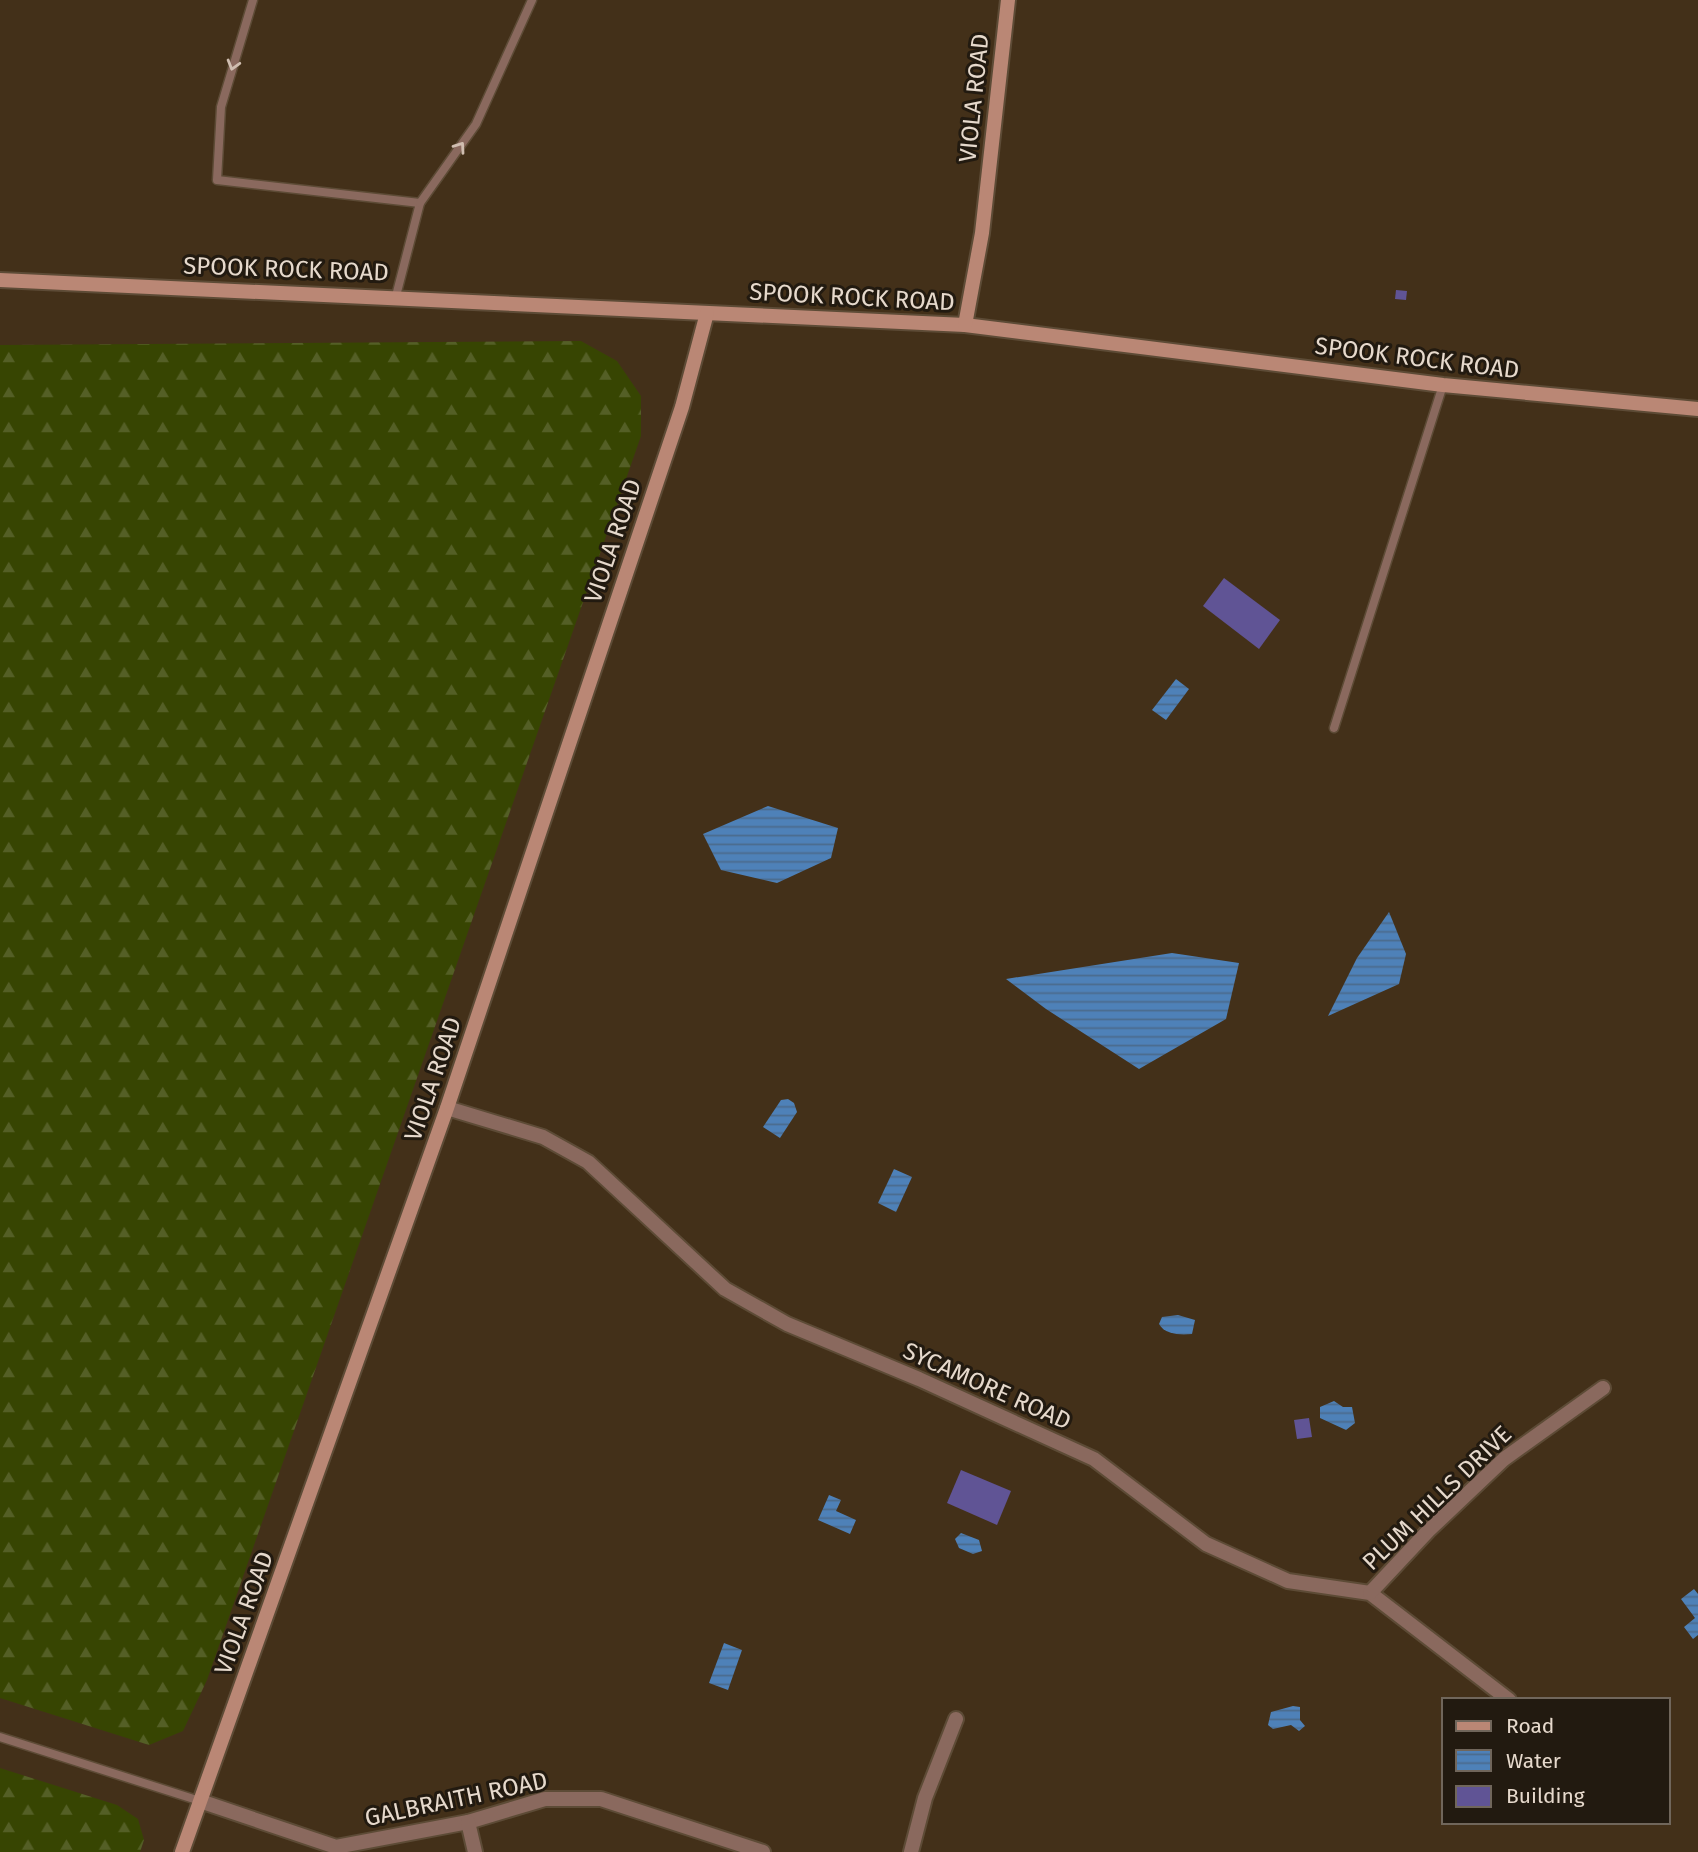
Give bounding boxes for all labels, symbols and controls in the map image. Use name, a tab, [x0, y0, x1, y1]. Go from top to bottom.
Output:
street label: VIOLA ROAD	[953, 32, 995, 164]
one-way arrow	[227, 59, 242, 71]
one-way arrow	[452, 142, 464, 155]
street label: SPOOK ROCK ROAD	[183, 251, 389, 287]
street label: SPOOK ROCK ROAD	[749, 278, 955, 316]
street label: SPOOK ROCK ROAD	[1313, 332, 1521, 384]
street label: VIOLA ROAD	[579, 475, 647, 607]
street label: VIOLA ROAD	[399, 1013, 467, 1145]
street label: SYCAMORE ROAD	[899, 1336, 1075, 1436]
street label: PLUM HILLS DRIVE	[1357, 1420, 1517, 1576]
street label: VIOLA ROAD	[209, 1548, 279, 1678]
legend	[1442, 1698, 1670, 1824]
text: Road	[1506, 1713, 1554, 1739]
text: Water	[1506, 1748, 1561, 1774]
street label: GALBRAITH ROAD	[362, 1766, 550, 1832]
text: Building	[1506, 1783, 1585, 1809]

